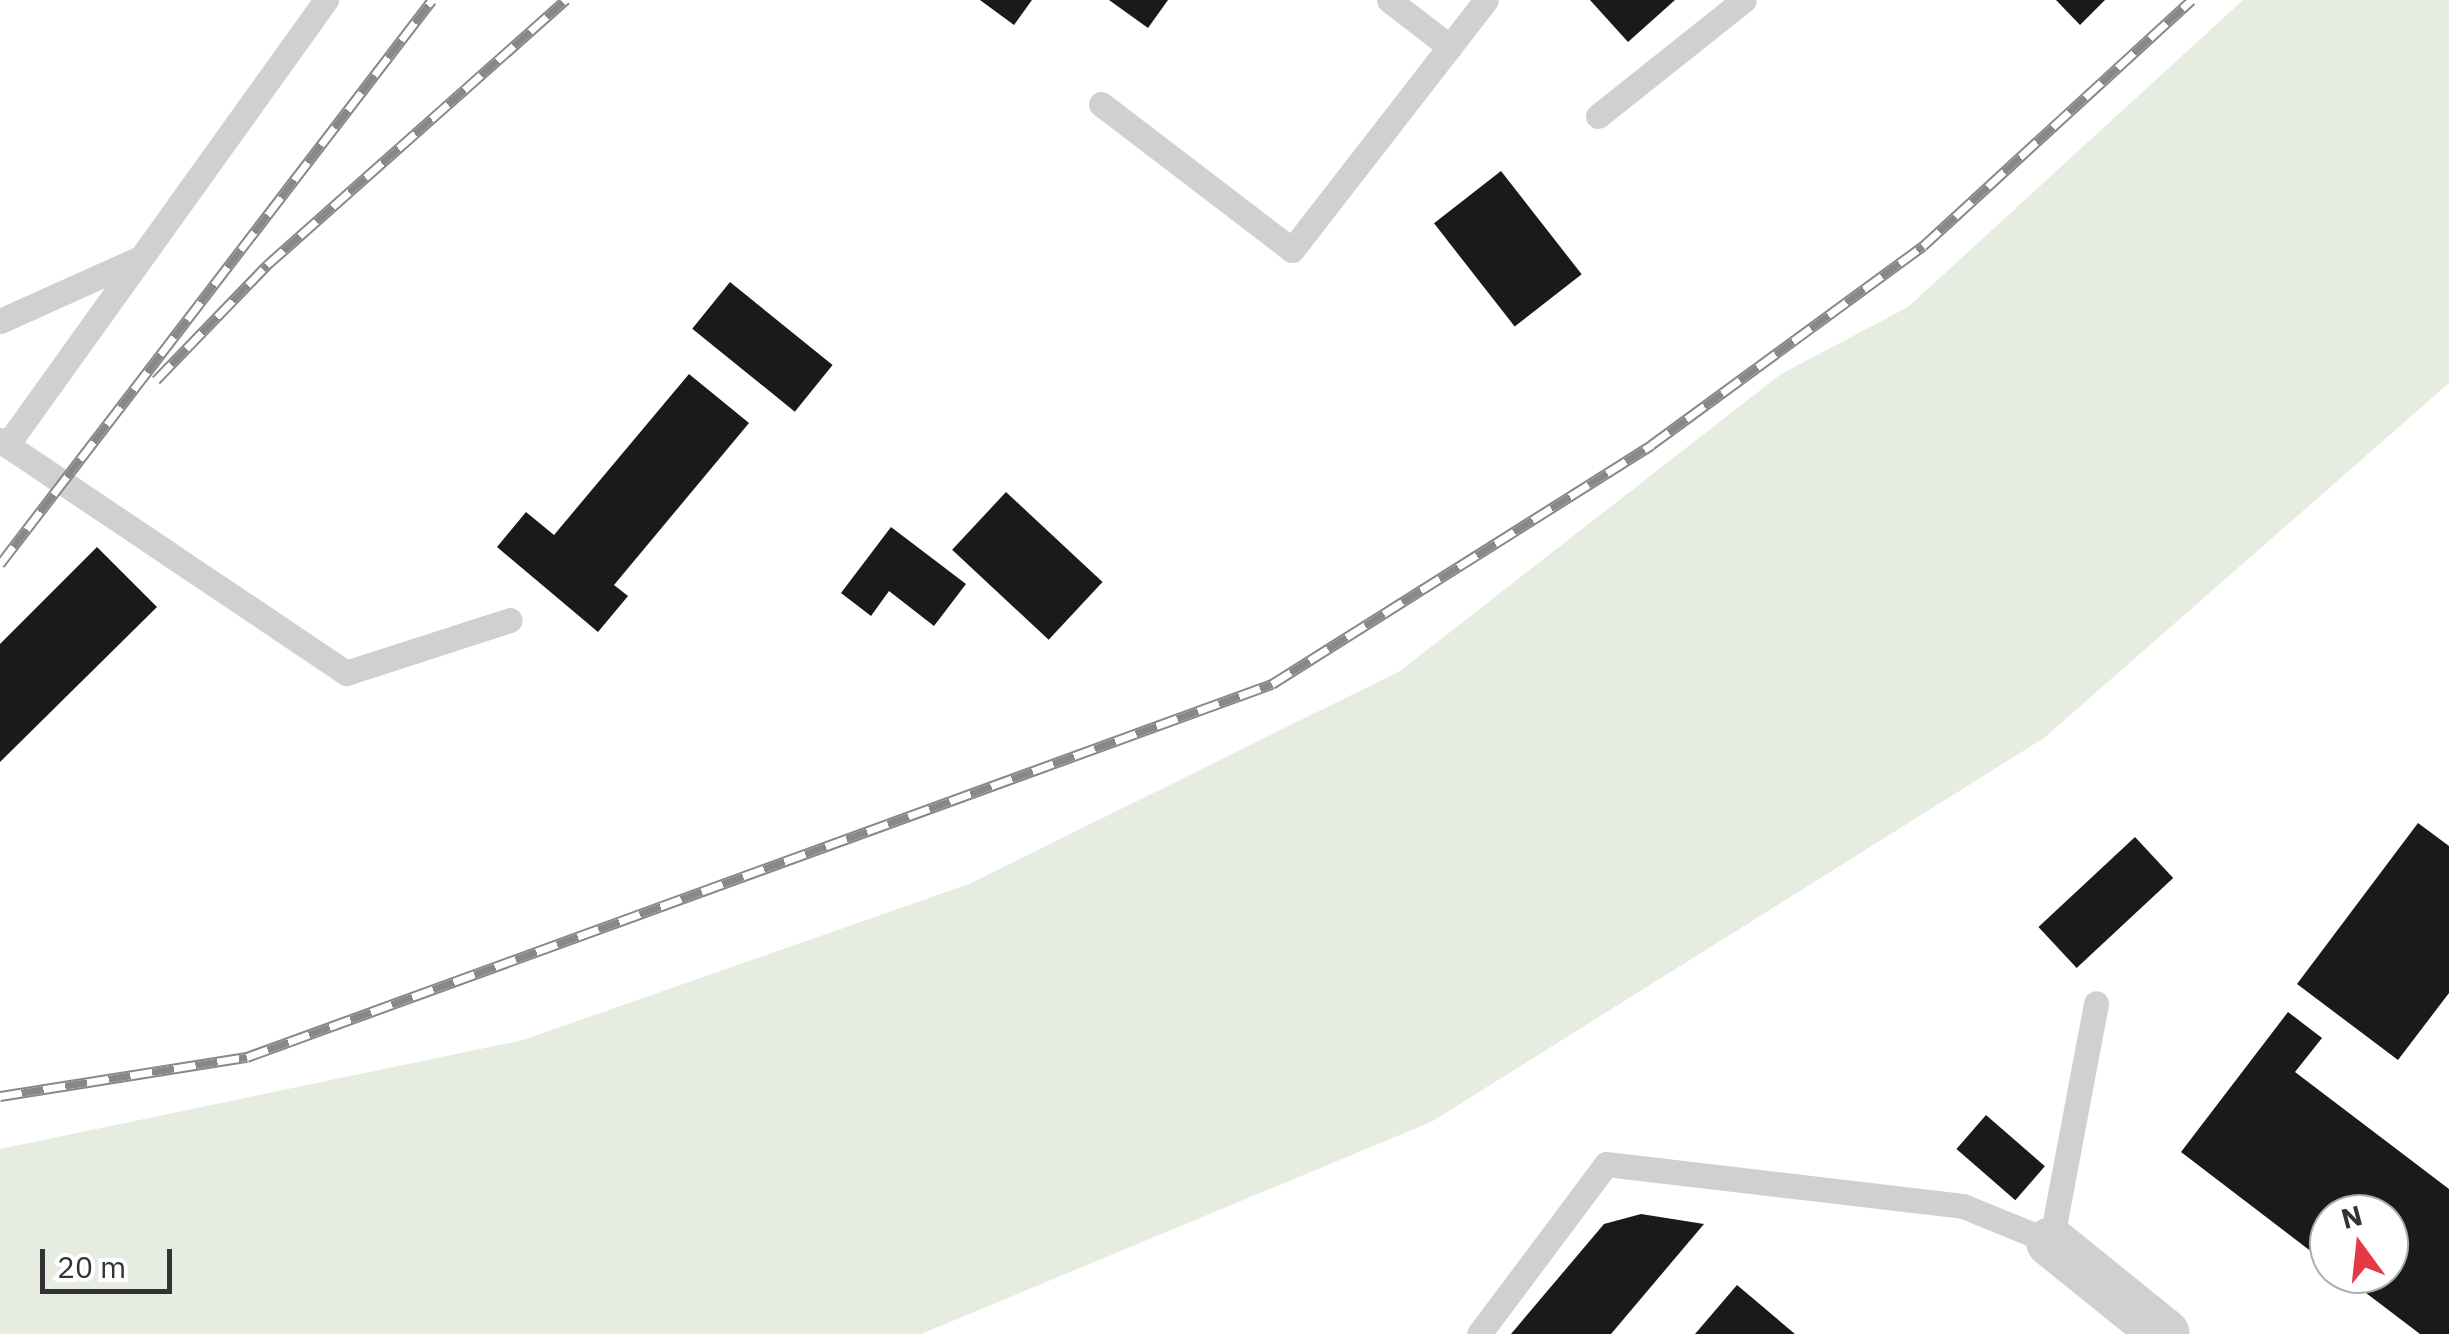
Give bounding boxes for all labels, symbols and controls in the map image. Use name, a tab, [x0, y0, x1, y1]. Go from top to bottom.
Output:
north arrow	[2309, 1194, 2409, 1294]
text: N	[2337, 1196, 2366, 1237]
scale bar	[45, 1229, 178, 1291]
text: 20 m	[57, 1247, 126, 1286]

